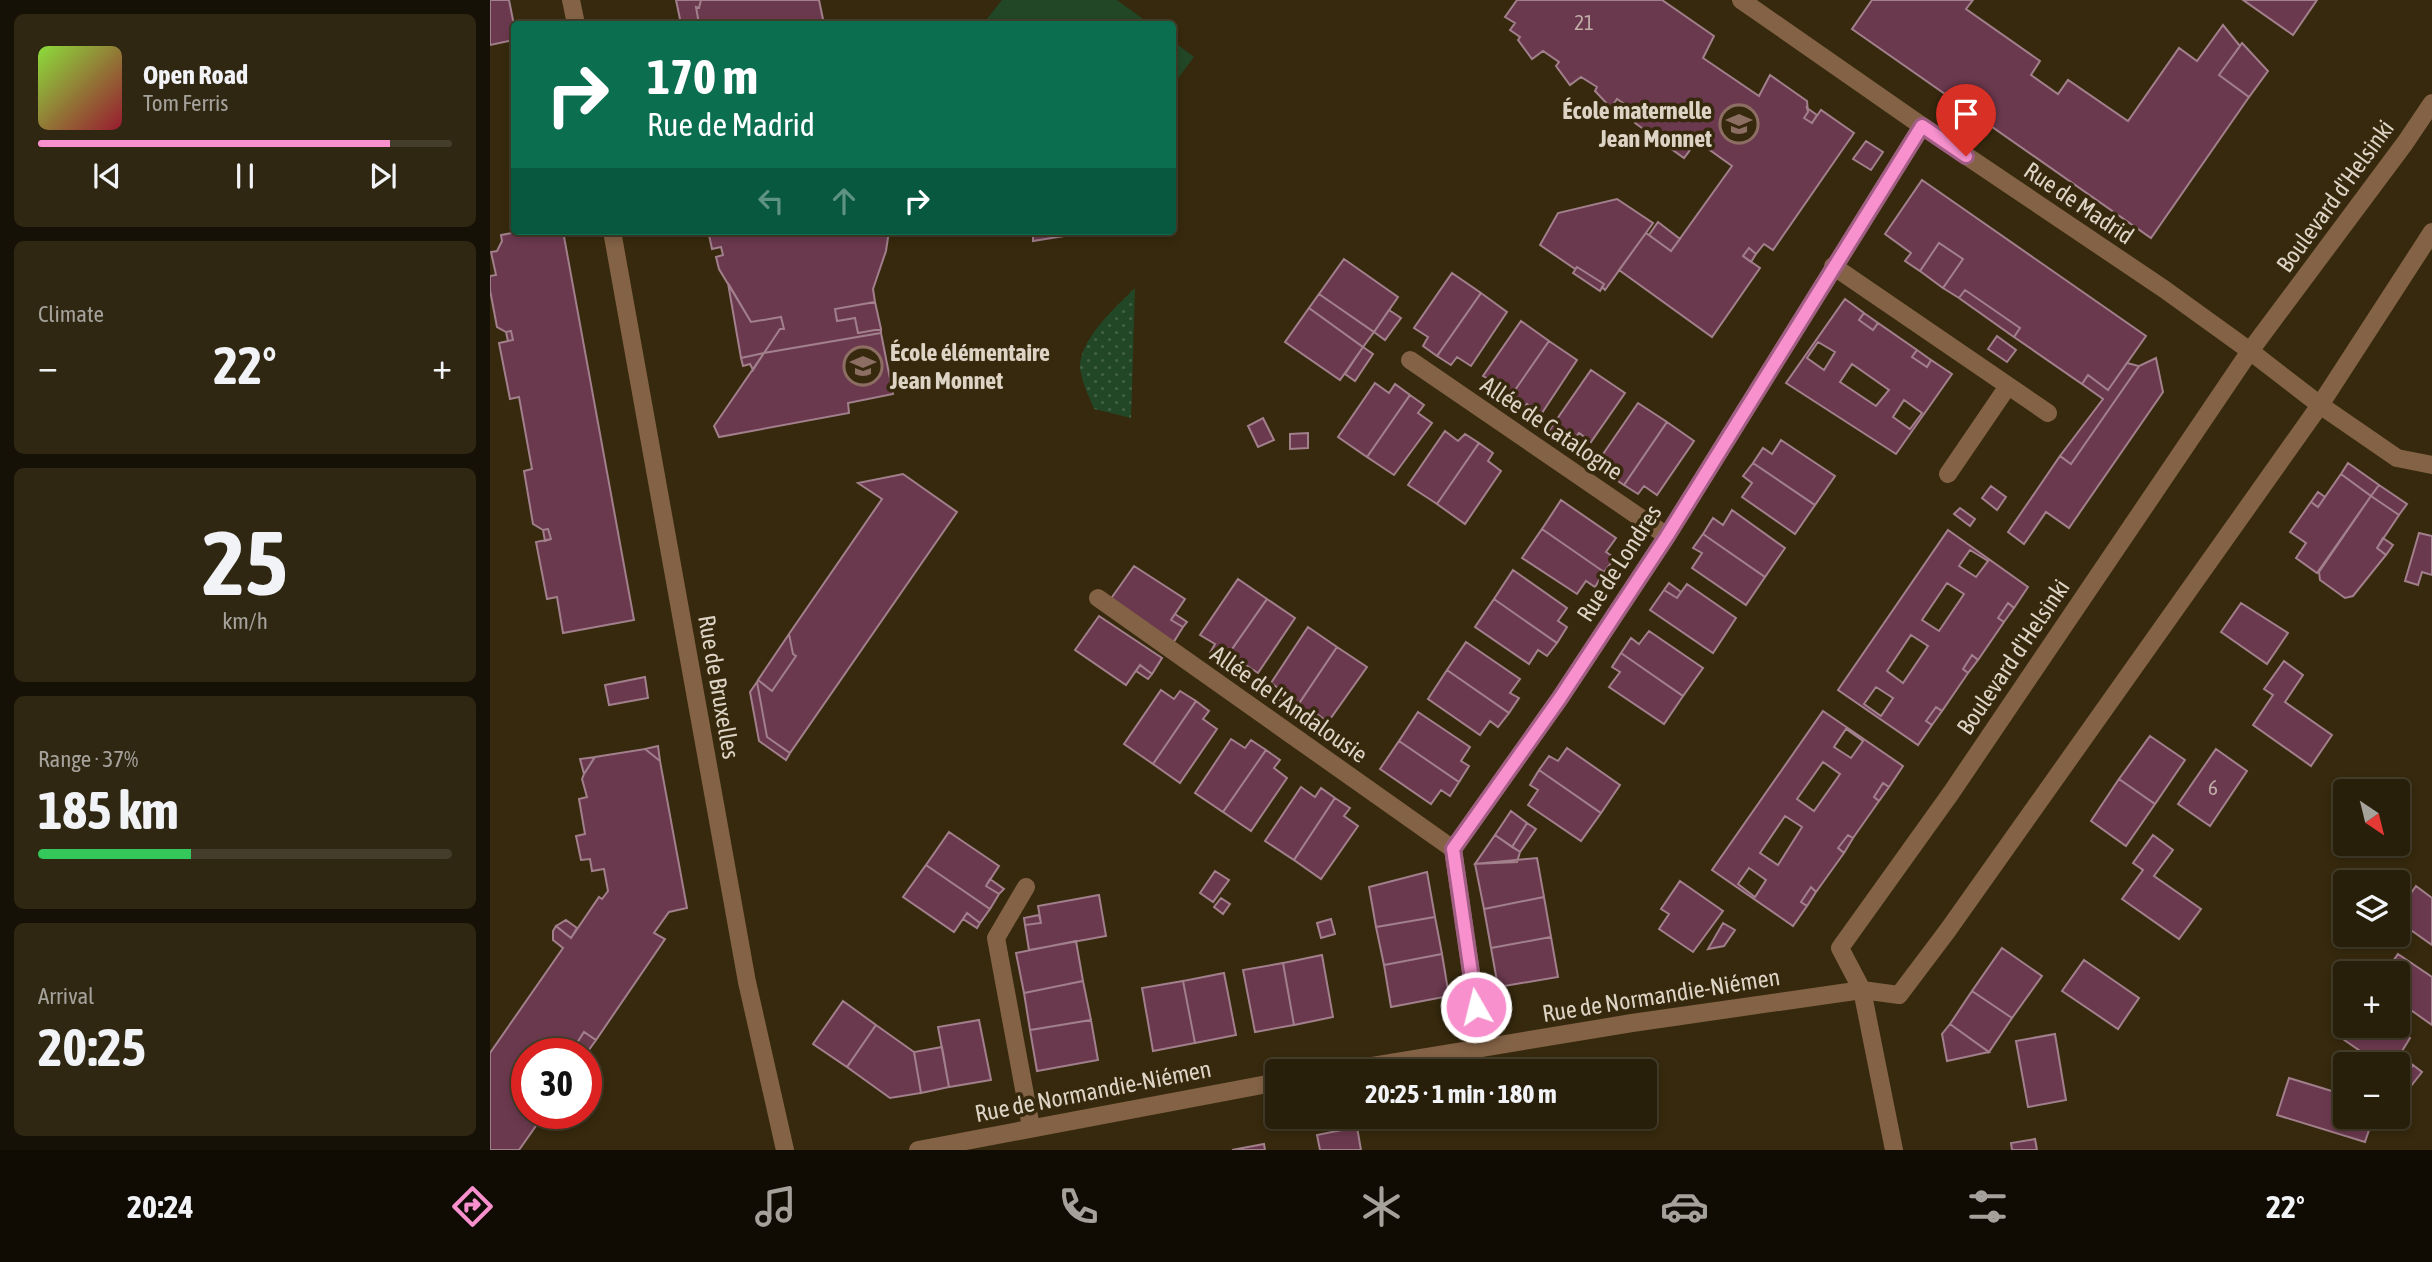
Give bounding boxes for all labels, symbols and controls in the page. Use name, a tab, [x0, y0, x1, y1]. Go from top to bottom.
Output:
house number: 21	[1574, 10, 1594, 34]
text: 170 m	[647, 48, 758, 104]
icon: right	[532, 49, 623, 140]
text: Open Road	[143, 60, 248, 90]
pin	[1936, 84, 1996, 156]
text: Tom Ferris	[143, 90, 228, 116]
icon: arrive	[1947, 95, 1985, 133]
place label: École maternelle Jean Monnet	[1562, 97, 1712, 152]
school or university icon: École maternelle Jean Monnet	[1718, 103, 1760, 145]
text: Rue de Madrid	[647, 106, 815, 143]
street label: Boulevard d'Helsinki	[2271, 115, 2399, 277]
icon: previous	[88, 157, 126, 195]
icon: pause	[226, 157, 264, 195]
icon: next	[364, 157, 402, 195]
street label: Rue de Madrid	[2019, 157, 2139, 249]
icon: left	[752, 182, 790, 220]
icon: ahead	[825, 182, 863, 220]
icon: right	[898, 182, 936, 220]
text: Climate	[38, 301, 104, 327]
text: 22°	[213, 335, 277, 395]
place label: École élémentaire Jean Monnet	[889, 339, 1050, 394]
text: −	[38, 344, 58, 387]
text: +	[432, 344, 452, 387]
school or university icon: École élémentaire Jean Monnet	[842, 345, 884, 387]
street label: Allée de Catalogne	[1476, 371, 1628, 485]
street label: Rue de Londres	[1571, 500, 1667, 626]
text: 25	[202, 510, 288, 614]
street label: Boulevard d'Helsinki	[1951, 574, 2075, 740]
text: km/h	[222, 608, 268, 634]
street label: Rue de Bruxelles	[693, 613, 745, 761]
street label: Allée de l'Andalousie	[1206, 640, 1372, 768]
text: Range · 37%	[38, 746, 138, 772]
house number: 6	[2208, 775, 2218, 799]
north arrow	[2333, 779, 2410, 856]
map controls	[2333, 779, 2410, 1129]
text: 185 km	[38, 780, 179, 840]
button: layers	[2333, 870, 2410, 947]
button: +	[2333, 961, 2410, 1038]
street label: Rue de Normandie-Niémen	[1540, 963, 1782, 1027]
position arrow	[1439, 970, 1513, 1044]
text: Arrival	[38, 983, 94, 1009]
text: 20:25	[38, 1017, 146, 1077]
speed limit sign: 30	[511, 1038, 602, 1129]
button: −	[2333, 1052, 2410, 1129]
street label: Rue de Normandie-Niémen	[973, 1055, 1213, 1127]
text: 20:25 · 1 min · 180 m	[1365, 1079, 1557, 1109]
icon: directions	[448, 1182, 497, 1231]
icon: music	[751, 1182, 800, 1231]
icon: phone	[1054, 1182, 1103, 1231]
icon: climate	[1357, 1182, 1406, 1231]
icon: car	[1660, 1182, 1709, 1231]
icon: filters	[1963, 1182, 2012, 1231]
text: 20:24	[127, 1188, 194, 1225]
text: 22°	[2266, 1188, 2305, 1225]

